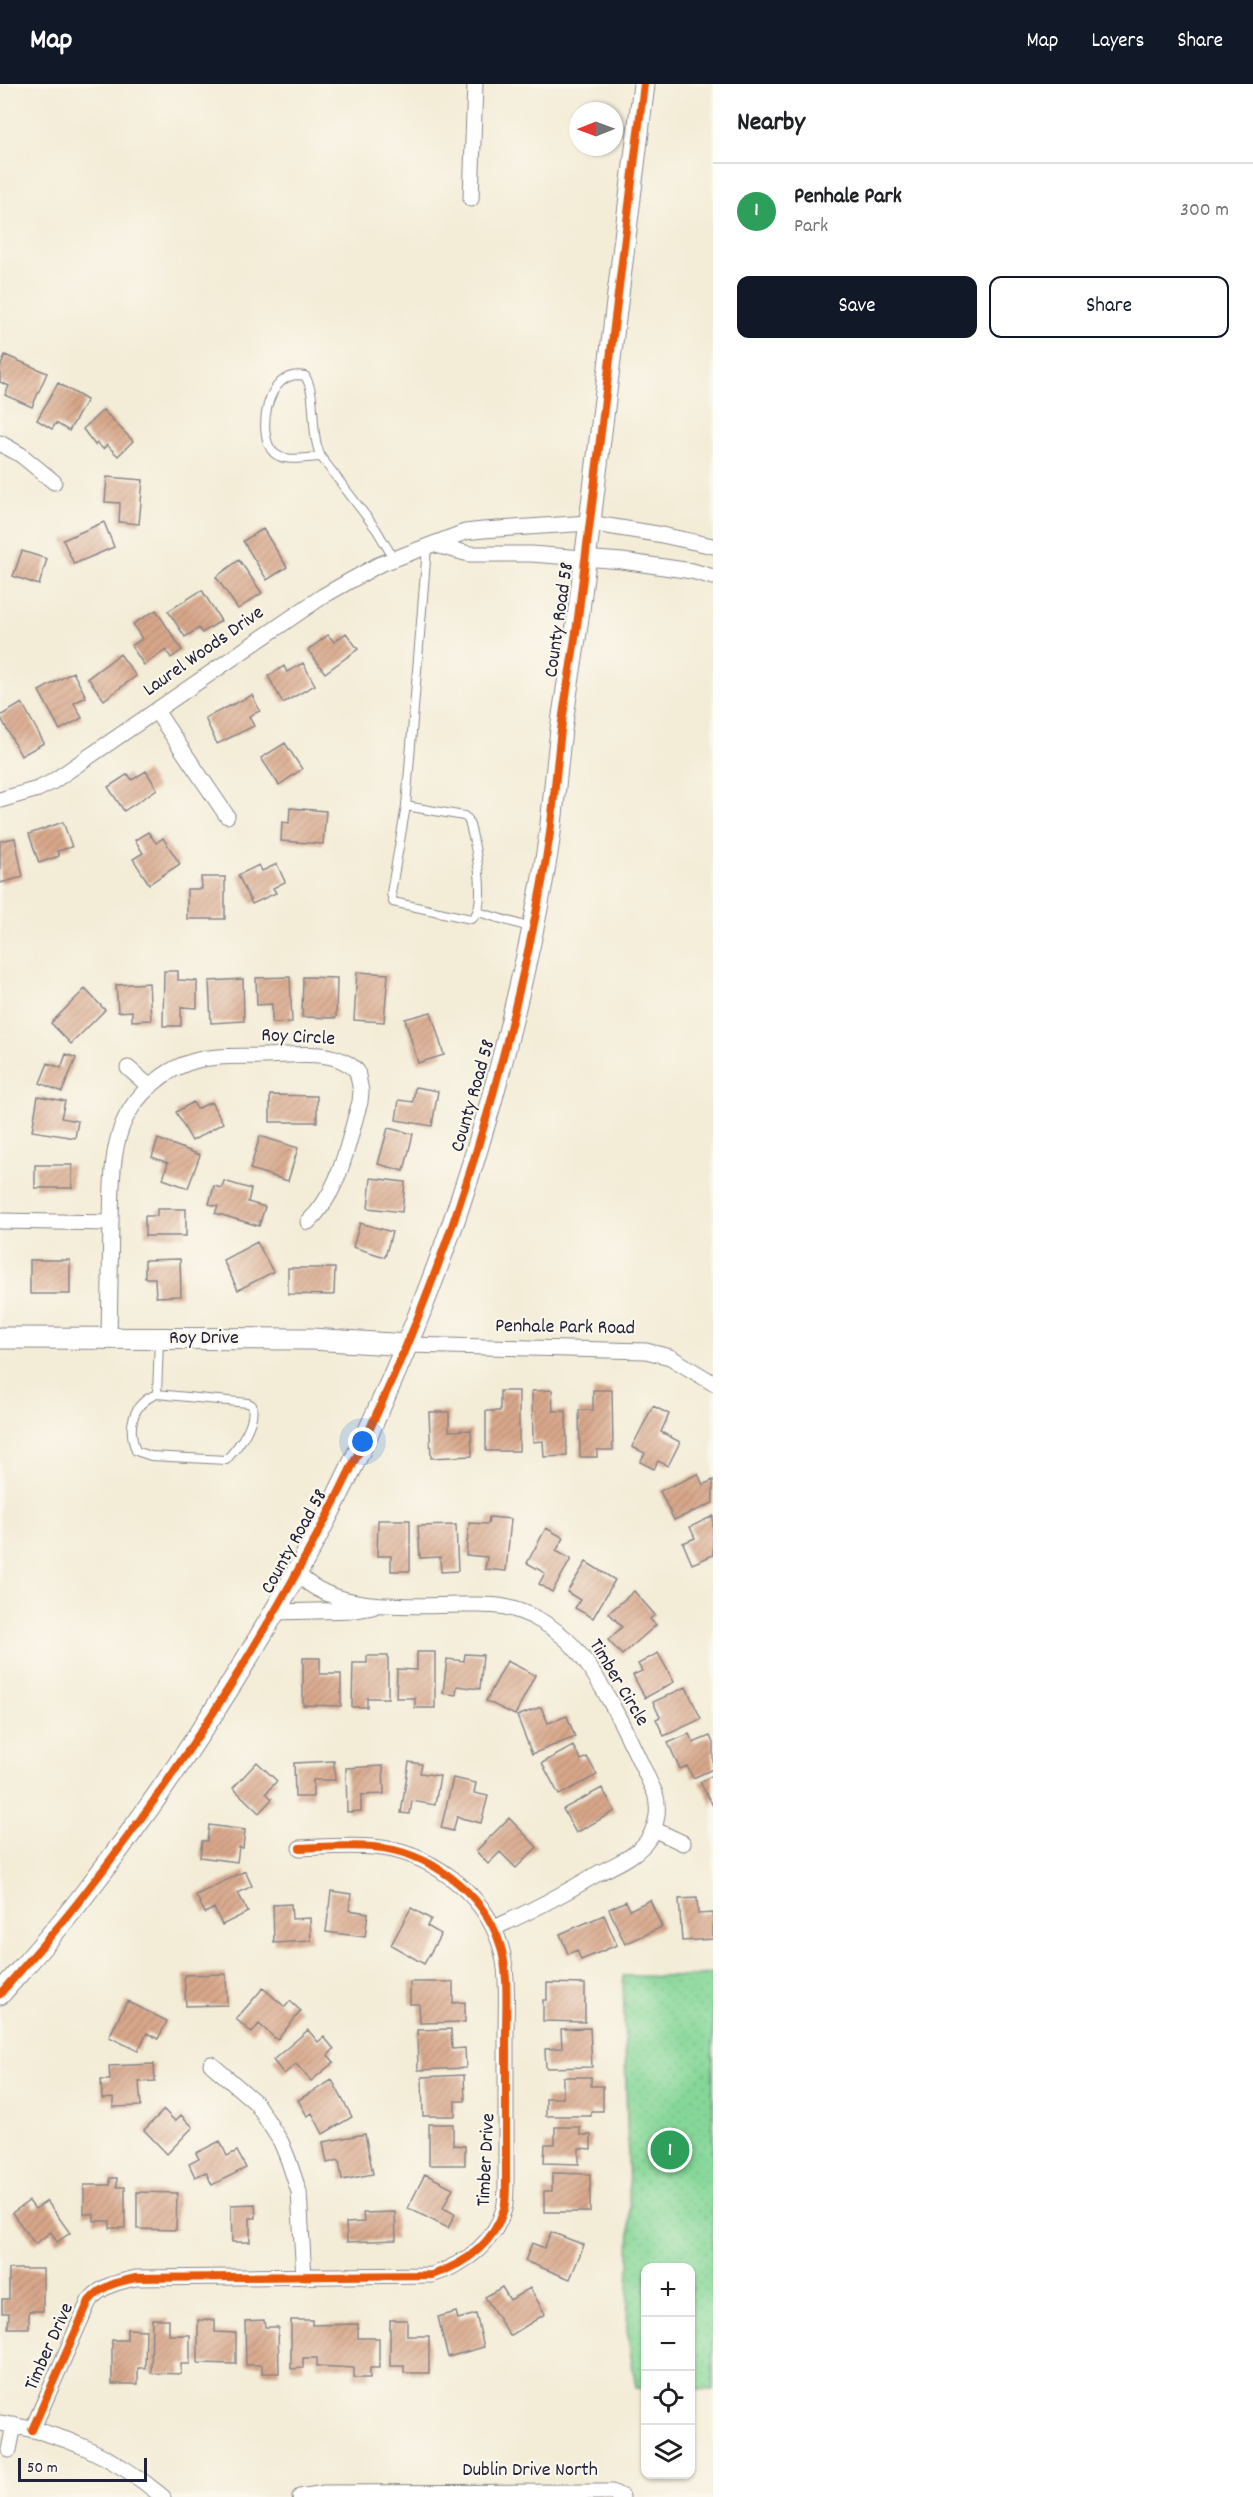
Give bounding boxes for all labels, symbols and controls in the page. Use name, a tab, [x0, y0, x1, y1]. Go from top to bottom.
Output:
text: Map	[30, 22, 72, 62]
text: Map	[1027, 27, 1058, 57]
text: Layers	[1091, 27, 1144, 57]
text: Share	[1177, 27, 1223, 57]
north arrow	[569, 102, 623, 156]
text: Nearby	[737, 105, 805, 142]
text: Penhale Park	[794, 182, 902, 213]
text: 1	[754, 197, 759, 225]
text: 300 m	[1180, 197, 1229, 225]
text: Park	[794, 213, 828, 241]
button: Save	[737, 276, 977, 338]
button: Share	[989, 276, 1229, 338]
street label: County Road 58	[538, 561, 582, 679]
street label: Laurel Woods Drive	[138, 600, 270, 704]
street label: Roy Circle	[260, 1022, 336, 1054]
street label: County Road 58	[445, 1036, 503, 1156]
street label: Penhale Park Road	[495, 1313, 635, 1343]
street label: Roy Drive	[169, 1325, 239, 1353]
your location	[348, 1427, 377, 1456]
street label: County Road 58	[255, 1484, 335, 1600]
street label: Timber Circle	[581, 1634, 655, 1732]
street label: Timber Drive	[471, 2112, 503, 2207]
pin: 1	[650, 2128, 690, 2172]
map controls	[641, 2263, 695, 2479]
button: +	[641, 2263, 695, 2317]
street label: Timber Drive	[18, 2298, 82, 2395]
button: −	[641, 2317, 695, 2371]
button: locate	[641, 2371, 695, 2425]
button: layers	[641, 2425, 695, 2479]
scale bar	[18, 2455, 147, 2482]
text: 50 m	[27, 2457, 58, 2480]
street label: Dublin Drive North	[462, 2457, 598, 2485]

